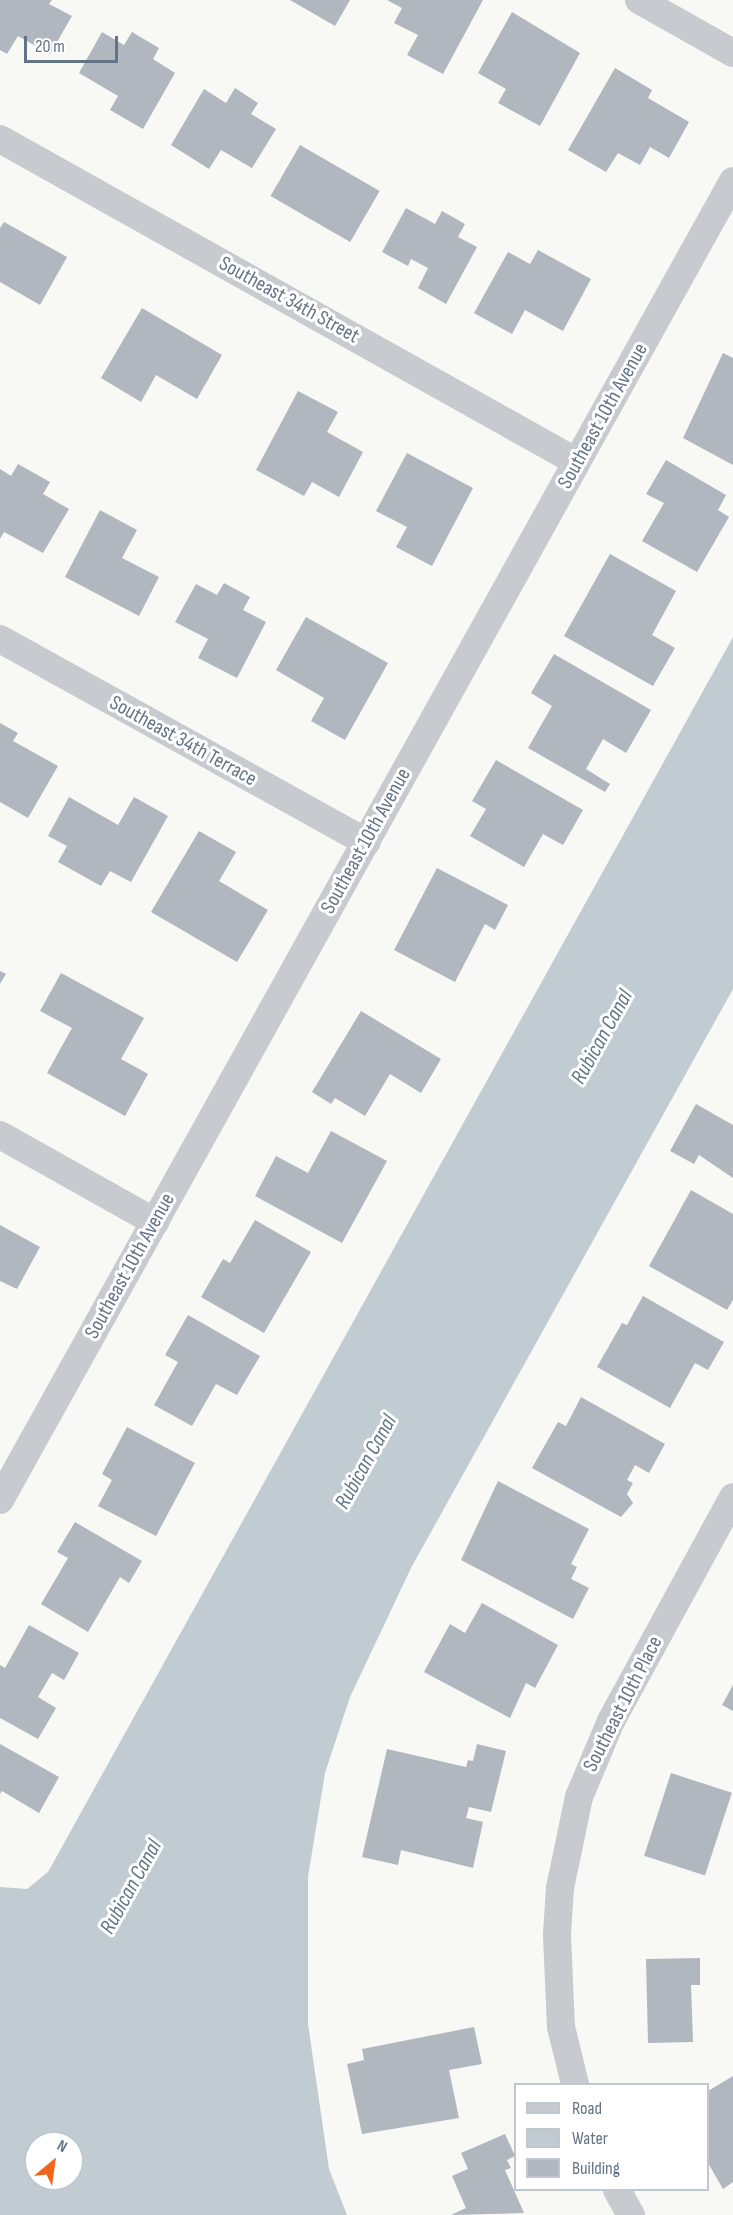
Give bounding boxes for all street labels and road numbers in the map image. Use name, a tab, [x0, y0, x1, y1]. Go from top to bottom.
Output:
street label: Southeast 34th Street	[215, 251, 363, 349]
street label: Southeast 10th Avenue	[553, 339, 653, 493]
street label: Southeast 34th Terrace	[105, 690, 261, 792]
street label: Southeast 10th Avenue	[316, 764, 416, 918]
street label: Southeast 10th Avenue	[80, 1189, 180, 1343]
street label: Southeast 10th Place	[578, 1632, 668, 1776]

